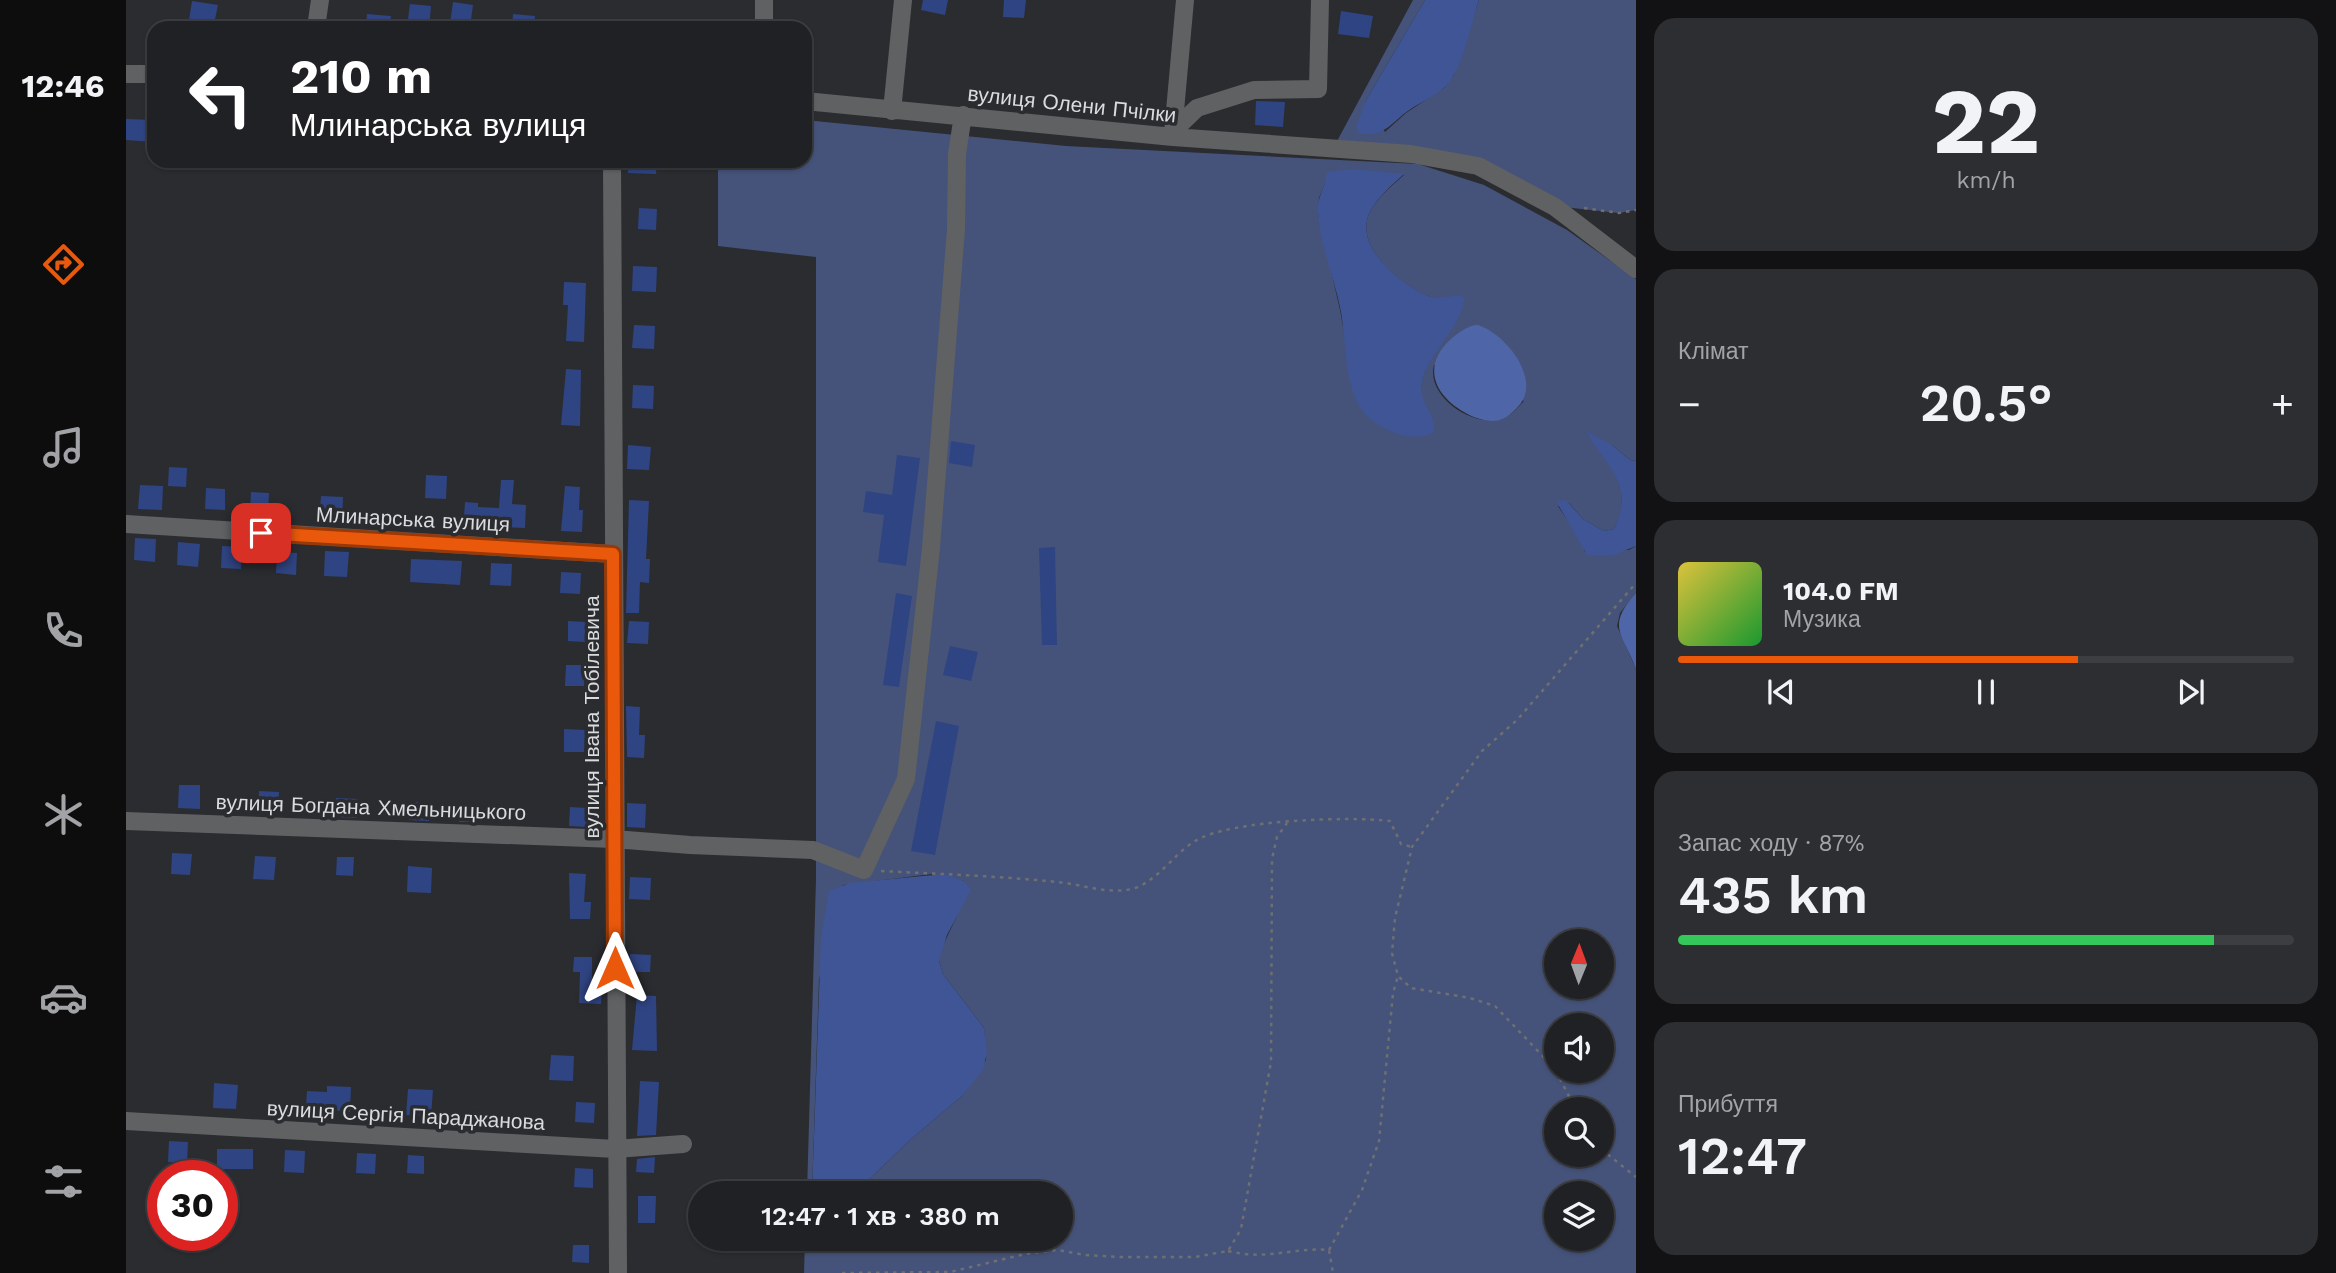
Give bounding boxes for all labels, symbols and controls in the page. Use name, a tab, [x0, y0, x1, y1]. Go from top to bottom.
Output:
text: 210 m	[290, 47, 432, 105]
icon: left	[175, 49, 266, 140]
text: 12:46	[22, 67, 104, 105]
text: 22	[1932, 68, 2040, 175]
street label: вулиця Олени Пчілки	[966, 81, 1178, 127]
text: Млинарська вулиця	[290, 106, 586, 144]
text: km/h	[1956, 167, 2016, 194]
icon: directions	[39, 240, 88, 289]
text: Клімат	[1678, 338, 1749, 365]
text: 20.5°	[1920, 373, 2052, 434]
text: −	[1678, 382, 1701, 426]
text: +	[2271, 382, 2294, 426]
icon: music	[39, 423, 88, 472]
street label: Млинарська вулиця	[315, 501, 511, 537]
pin	[231, 503, 291, 563]
icon: arrive	[242, 514, 280, 552]
text: 104.0 FM	[1783, 576, 1899, 606]
street label: вулиця Івана Тобілевича	[579, 595, 604, 839]
icon: phone	[39, 606, 88, 655]
text: Музика	[1783, 606, 1861, 633]
icon: previous	[1762, 673, 1800, 711]
icon: pause	[1967, 673, 2005, 711]
icon: next	[2172, 673, 2210, 711]
street label: вулиця Богдана Хмельницького	[215, 789, 527, 825]
icon: climate	[39, 790, 88, 839]
text: Запас ходу · 87%	[1678, 830, 1864, 857]
text: 435 km	[1678, 865, 1868, 926]
north arrow	[1544, 929, 1614, 999]
map controls	[1544, 929, 1614, 1251]
position arrow	[578, 931, 652, 1005]
icon: car	[39, 973, 88, 1022]
button: sound	[1544, 1013, 1614, 1083]
text: Прибуття	[1678, 1091, 1778, 1118]
street label: вулиця Сергія Параджанова	[266, 1095, 546, 1135]
button: search	[1544, 1097, 1614, 1167]
text: 12:47	[1678, 1126, 1807, 1187]
icon: filters	[39, 1157, 88, 1206]
speed limit sign: 30	[147, 1160, 238, 1251]
button: layers	[1544, 1181, 1614, 1251]
text: 12:47 · 1 хв · 380 m	[761, 1201, 1000, 1231]

